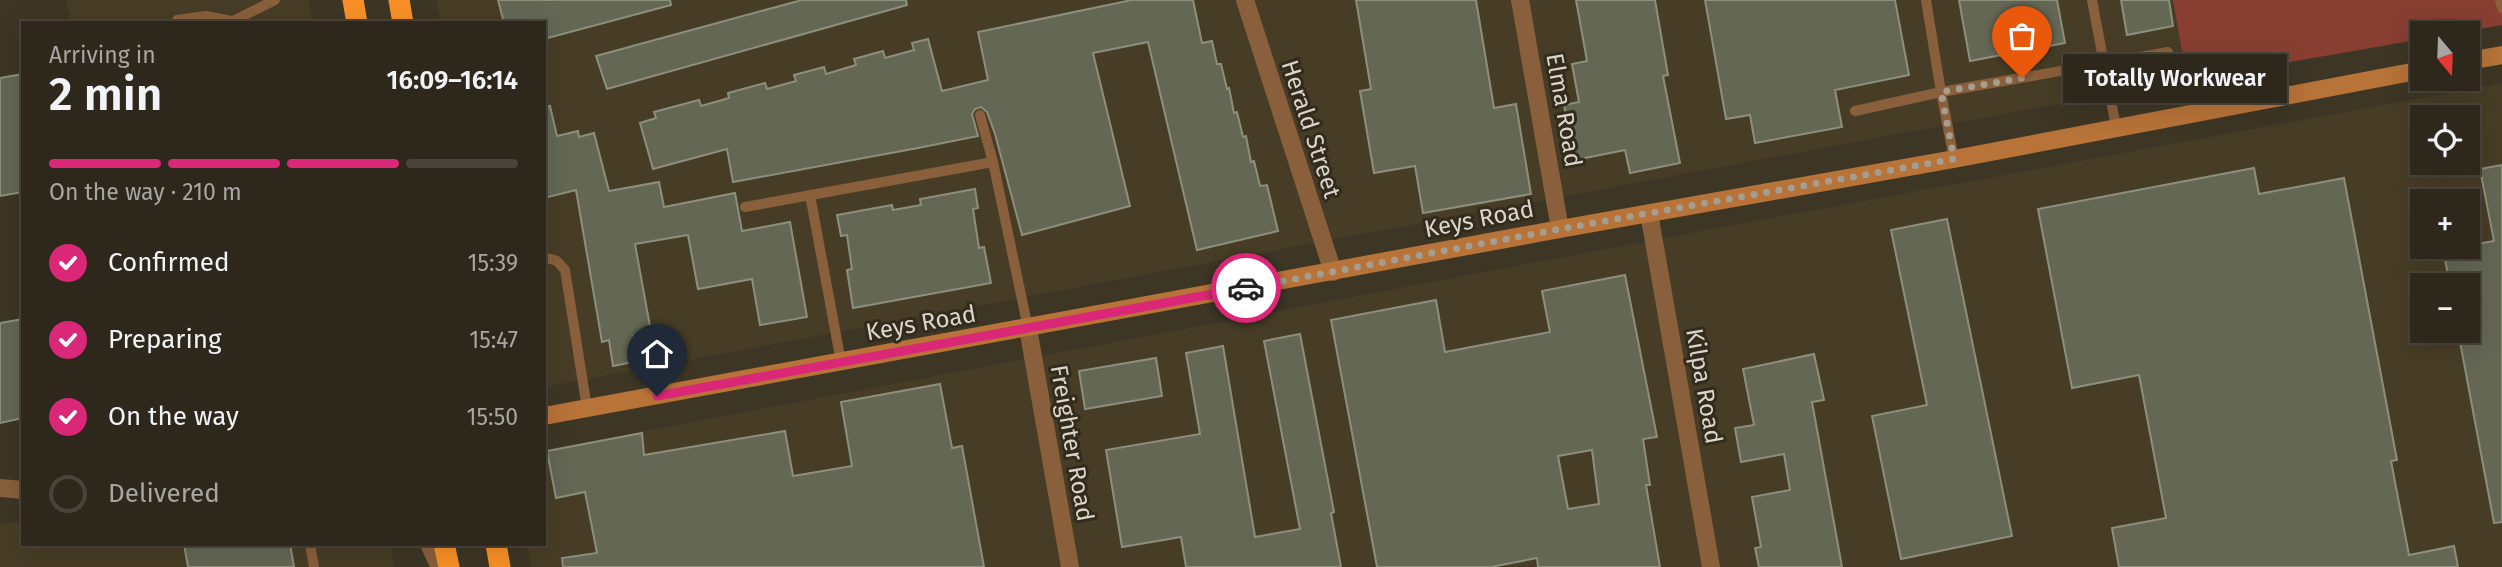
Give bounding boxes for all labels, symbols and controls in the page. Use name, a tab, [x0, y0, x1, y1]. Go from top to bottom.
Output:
pin	[1992, 6, 2052, 78]
icon: bag	[2003, 17, 2041, 55]
north arrow	[2410, 21, 2480, 91]
map controls	[2410, 21, 2480, 343]
text: Arriving in	[49, 41, 156, 69]
street label: Elma Road	[1540, 51, 1588, 169]
callout: Totally Workwear	[2064, 54, 2288, 102]
street label: Herald Street	[1276, 56, 1347, 202]
text: Totally Workwear	[2084, 64, 2266, 92]
text: 16:09–16:14	[387, 65, 518, 96]
text: 2 min	[49, 67, 162, 122]
button: locate	[2410, 105, 2480, 175]
text: On the way · 210 m	[49, 178, 242, 206]
button: +	[2410, 189, 2480, 259]
street label: Keys Road	[1422, 195, 1536, 243]
icon: check	[49, 244, 87, 282]
text: Confirmed	[108, 247, 229, 278]
text: 15:39	[468, 249, 518, 277]
courier	[1211, 253, 1281, 323]
icon: car	[1227, 269, 1265, 307]
button: −	[2410, 273, 2480, 343]
street label: Keys Road	[864, 300, 978, 346]
icon: check	[49, 321, 87, 359]
text: Preparing	[108, 324, 221, 355]
pin	[627, 324, 687, 396]
text: 15:47	[469, 326, 518, 354]
street label: Kilpa Road	[1680, 326, 1728, 446]
icon: home	[638, 335, 676, 373]
street label: Freighter Road	[1044, 363, 1100, 523]
icon: check	[49, 398, 87, 436]
text: On the way	[108, 401, 239, 432]
text: 15:50	[467, 403, 518, 431]
text: Delivered	[108, 478, 220, 509]

